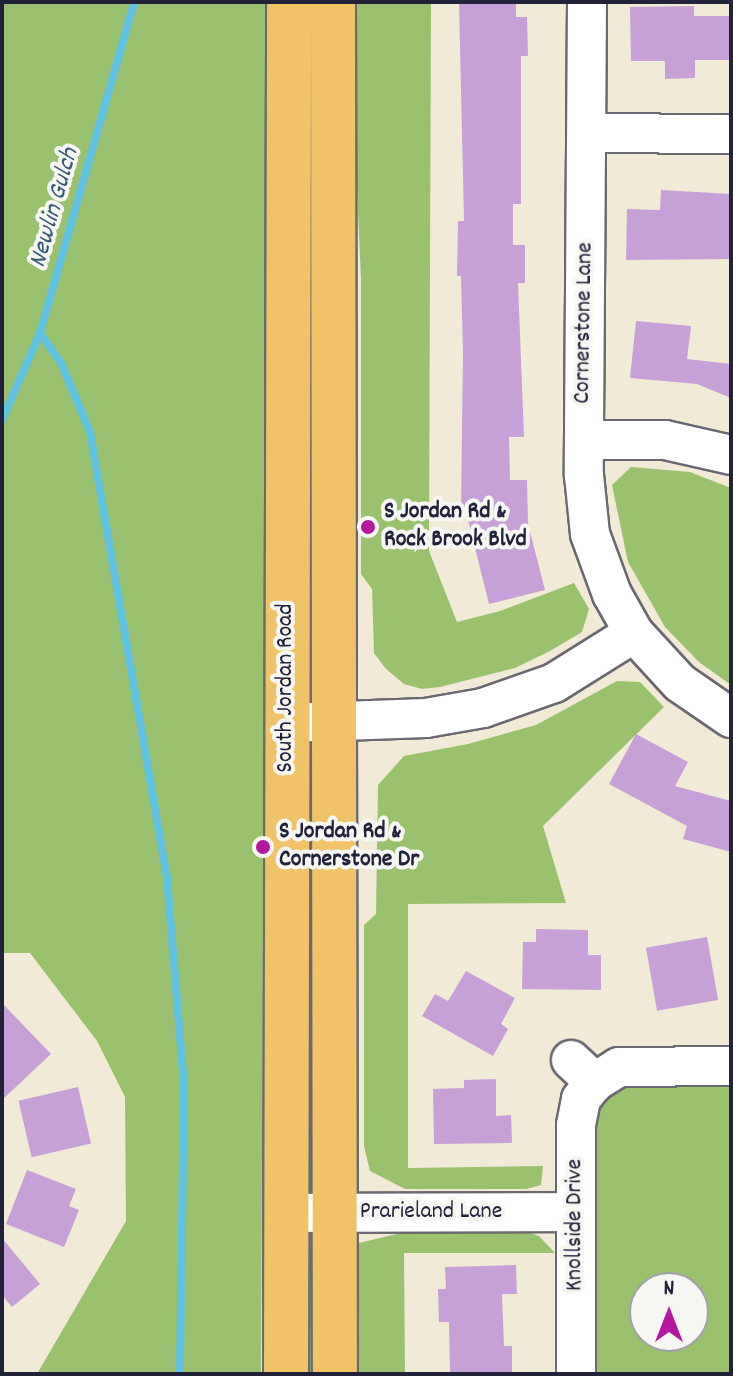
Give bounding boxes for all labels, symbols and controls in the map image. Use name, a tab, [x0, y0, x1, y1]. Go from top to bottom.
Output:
water label: Newlin Gulch	[23, 145, 87, 271]
street label: Cornerstone Lane	[569, 242, 601, 404]
place label: S Jordan Rd & Rock Brook Blvd	[384, 499, 527, 555]
marker: S Jordan Rd & Rock Brook Blvd	[359, 518, 377, 536]
street label: South Jordan Road	[273, 603, 301, 773]
place label: S Jordan Rd & Cornerstone Dr	[279, 819, 419, 875]
marker: S Jordan Rd & Cornerstone Dr	[254, 838, 272, 856]
street label: Knollside Drive	[562, 1159, 590, 1291]
street label: Prarieland Lane	[360, 1199, 502, 1227]
north arrow	[629, 1272, 709, 1352]
text: N	[664, 1274, 674, 1305]

